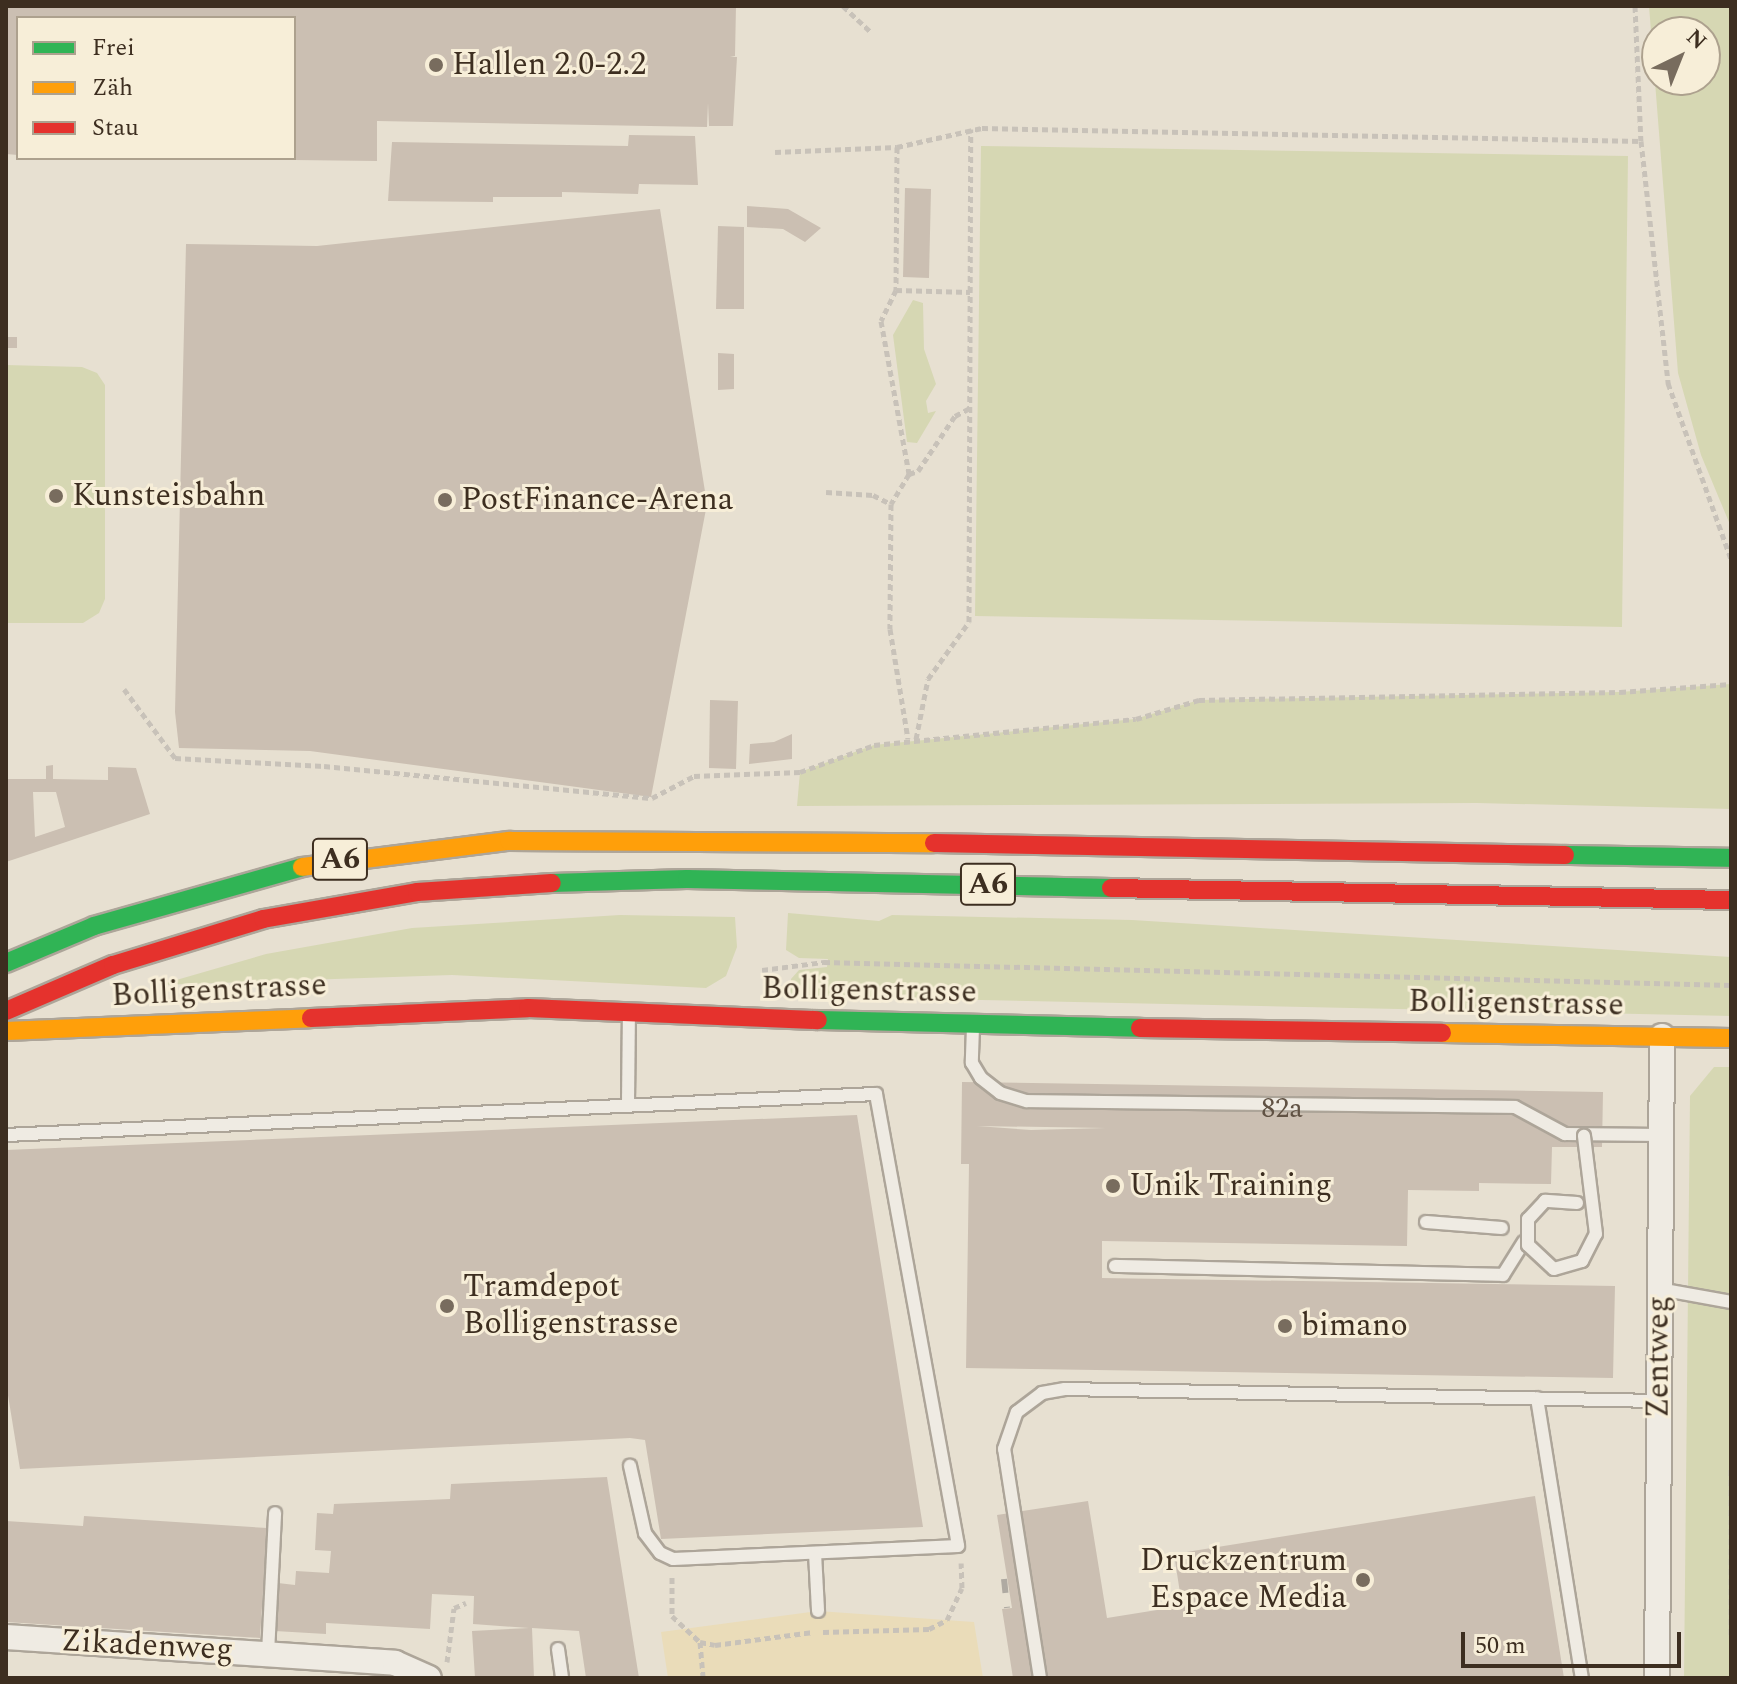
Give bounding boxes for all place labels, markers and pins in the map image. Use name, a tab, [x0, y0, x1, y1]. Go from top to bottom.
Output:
place label: Hallen 2.0-2.2	[452, 46, 646, 84]
marker: Hallen 2.0-2.2	[427, 56, 445, 74]
place label: Kunsteisbahn	[72, 477, 265, 515]
place label: PostFinance-Arena	[461, 481, 733, 519]
marker: Kunsteisbahn	[47, 487, 65, 505]
marker: PostFinance-Arena	[436, 491, 454, 509]
place label: Unik Training	[1129, 1167, 1332, 1205]
marker: Unik Training	[1104, 1177, 1122, 1195]
place label: Tramdepot Bolligenstrasse	[463, 1269, 678, 1344]
marker: Tramdepot Bolligenstrasse	[438, 1297, 456, 1315]
place label: bimano	[1301, 1307, 1408, 1345]
marker: bimano	[1276, 1317, 1294, 1335]
place label: Druckzentrum Espace Media	[1140, 1543, 1347, 1618]
marker: Druckzentrum Espace Media	[1354, 1571, 1372, 1589]

